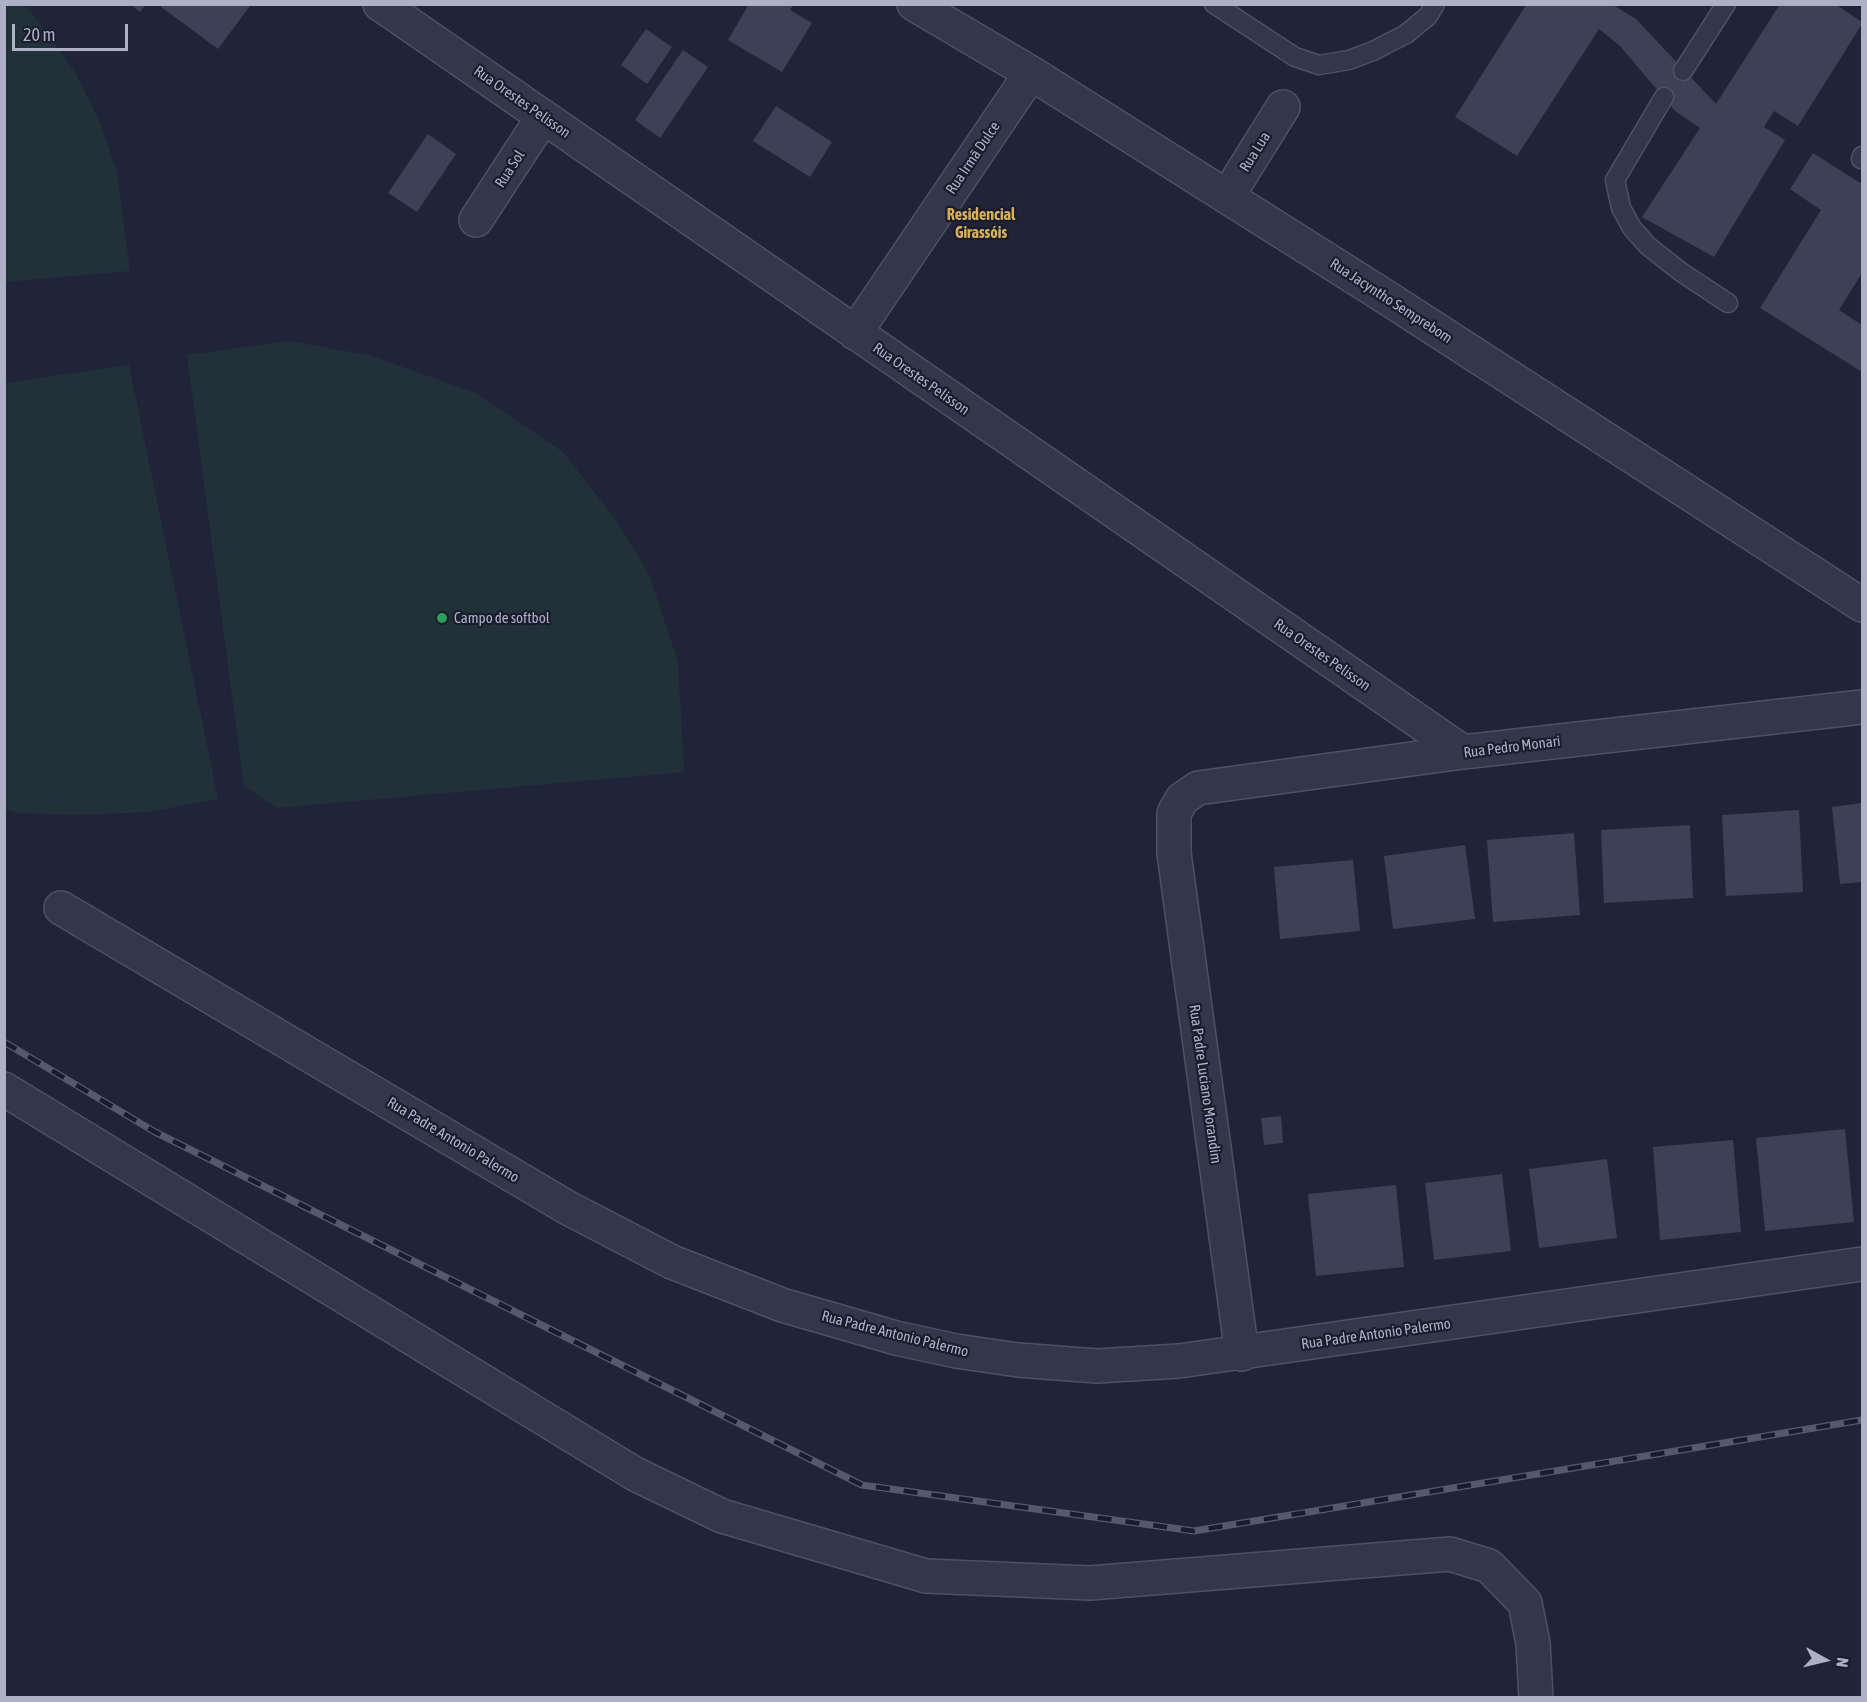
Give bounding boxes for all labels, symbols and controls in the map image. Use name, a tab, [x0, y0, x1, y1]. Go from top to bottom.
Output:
scale bar	[15, 12, 130, 50]
text: 20 m	[23, 24, 55, 45]
street label: Rua Orestes Pelisson	[470, 62, 574, 142]
street label: Rua Irmã Dulce	[942, 118, 1004, 198]
street label: Rua Lua	[1236, 129, 1274, 175]
street label: Rua Sol	[491, 147, 529, 191]
district label: Residencial Girassóis	[947, 205, 1015, 243]
street label: Rua Jacyntho Semprebom	[1326, 255, 1456, 347]
street label: Rua Orestes Pelisson	[869, 339, 973, 419]
place label: Campo de softbol	[454, 609, 550, 627]
marker: Campo de softbol	[435, 611, 449, 625]
street label: Rua Orestes Pelisson	[1270, 615, 1374, 695]
street label: Rua Pedro Monari	[1462, 732, 1562, 762]
street label: Rua Padre Luciano Morandim	[1185, 1003, 1225, 1165]
street label: Rua Padre Antonio Palermo	[384, 1093, 522, 1187]
street label: Rua Padre Antonio Palermo	[820, 1307, 970, 1361]
street label: Rua Padre Antonio Palermo	[1300, 1315, 1452, 1353]
north arrow	[1795, 1630, 1855, 1690]
text: N	[1833, 1657, 1852, 1668]

